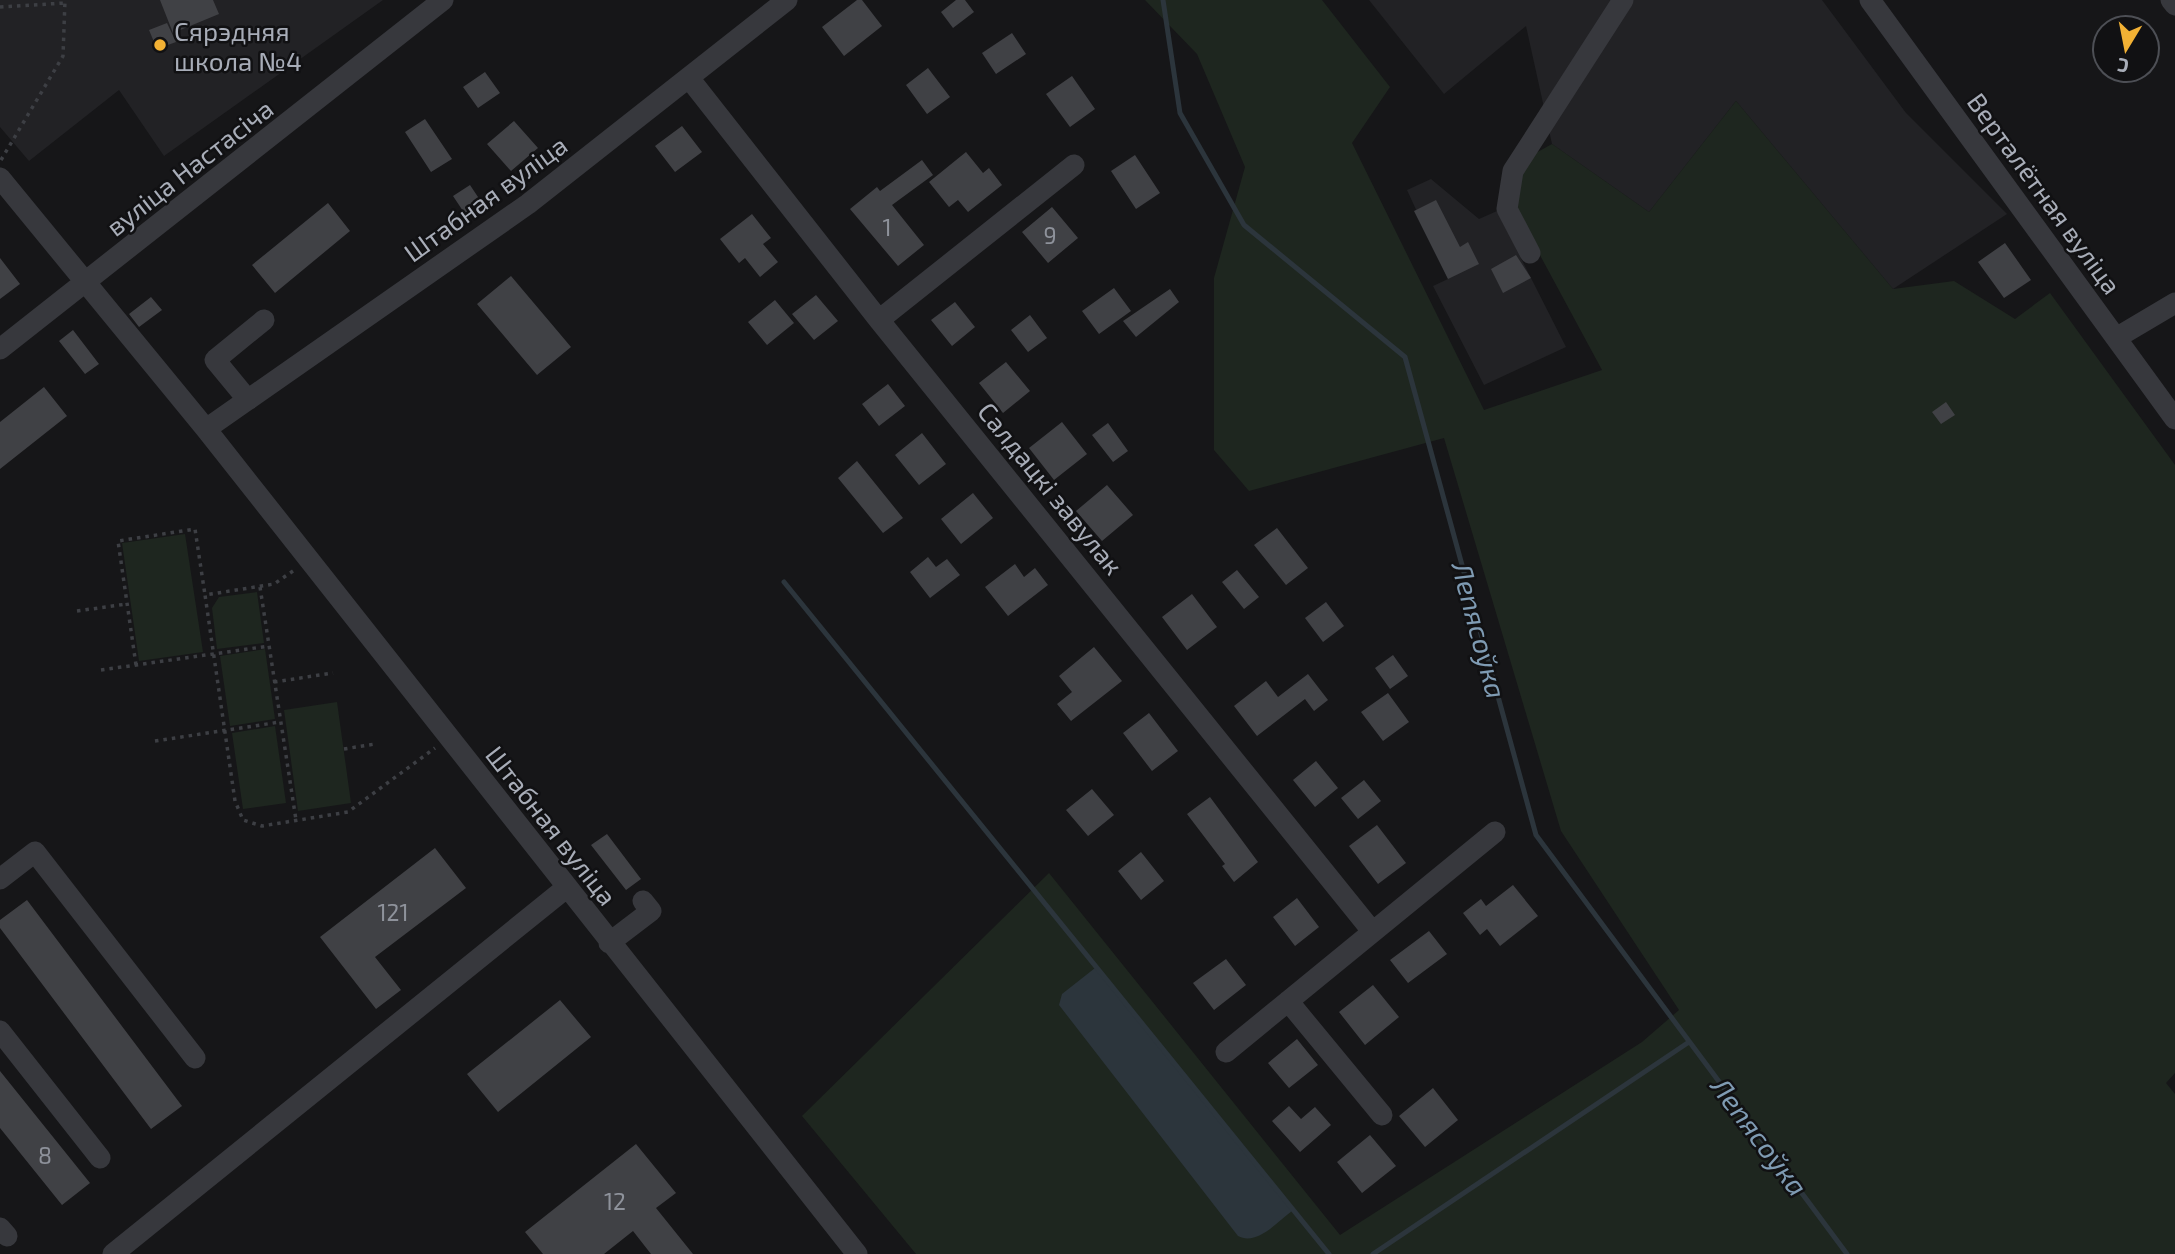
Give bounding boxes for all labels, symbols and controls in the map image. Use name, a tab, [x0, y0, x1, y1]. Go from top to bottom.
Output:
north arrow	[2091, 14, 2161, 84]
place label: Сярэдняя школа №4	[174, 15, 302, 76]
marker: Сярэдняя школа №4	[152, 37, 168, 53]
text: С	[2115, 54, 2130, 79]
street label: Верталётная вуліца	[1961, 86, 2128, 300]
street label: вуліца Настасіча	[99, 92, 279, 243]
street label: Штабная вуліца	[398, 129, 573, 268]
house number: 1	[882, 213, 892, 241]
house number: 9	[1043, 221, 1057, 249]
street label: Салдацкі завулак	[971, 396, 1130, 581]
water label: Лепясоўка	[1445, 557, 1515, 702]
street label: Штабная вуліца	[479, 739, 624, 911]
house number: 121	[377, 898, 409, 926]
water label: Лепясоўка	[1704, 1069, 1816, 1202]
house number: 8	[38, 1141, 52, 1169]
house number: 12	[604, 1187, 626, 1215]

